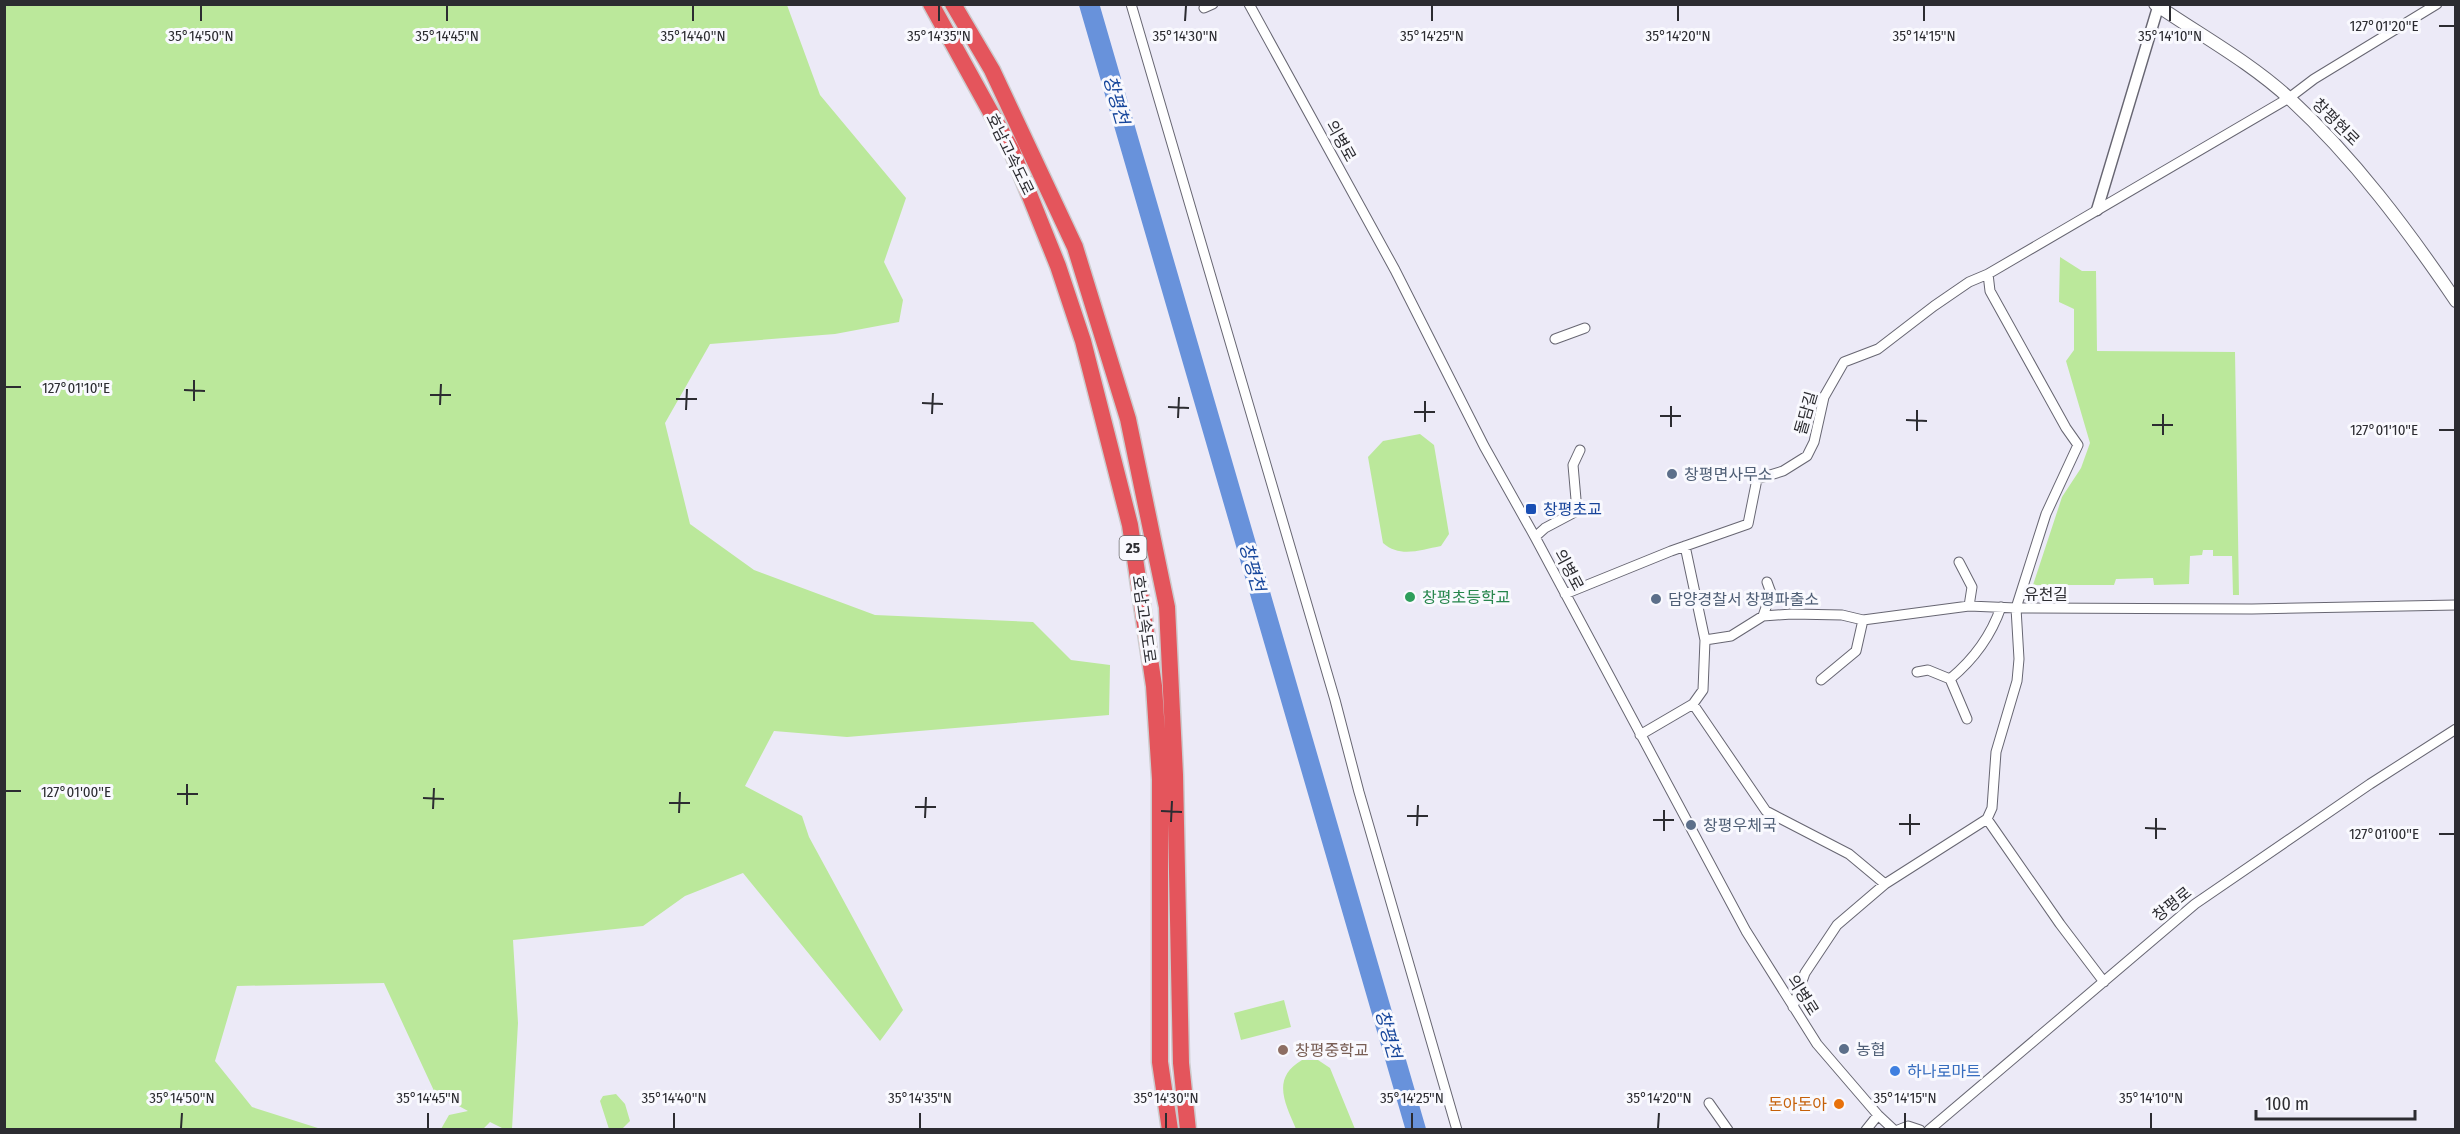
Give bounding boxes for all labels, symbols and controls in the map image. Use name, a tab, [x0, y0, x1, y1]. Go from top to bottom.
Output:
text: 127°01'20"E	[2350, 17, 2418, 35]
text: 35°14'50"N	[168, 27, 234, 45]
text: 35°14'45"N	[415, 27, 479, 45]
text: 35°14'40"N	[660, 27, 726, 45]
text: 35°14'35"N	[907, 27, 971, 45]
text: 35°14'30"N	[1152, 27, 1218, 45]
text: 35°14'25"N	[1400, 27, 1464, 45]
text: 35°14'20"N	[1646, 27, 1710, 45]
text: 35°14'15"N	[1893, 27, 1956, 45]
text: 35°14'10"N	[2138, 27, 2202, 45]
water label: 창평천	[1099, 73, 1134, 129]
street label: 창평현로	[2308, 94, 2364, 150]
street label: 호남고속도로	[982, 110, 1038, 198]
street label: 의병로	[1322, 117, 1360, 165]
text: 127°01'10"E	[42, 379, 110, 397]
street label: 돌담길	[1791, 389, 1821, 437]
text: 127°01'10"E	[2350, 421, 2418, 439]
place label: 창평면사무소	[1684, 465, 1772, 484]
marker: 창평면사무소	[1665, 467, 1679, 481]
place label: 창평초교	[1543, 500, 1602, 519]
marker: 창평초교	[1524, 502, 1538, 516]
road number: 25	[1120, 536, 1146, 560]
water label: 창평천	[1235, 540, 1270, 596]
street label: 의병로	[1550, 546, 1588, 594]
street label: 호남고속도로	[1128, 574, 1160, 664]
street label: 유천길	[2024, 585, 2068, 604]
place label: 창평초등학교	[1422, 588, 1510, 607]
marker: 창평초등학교	[1403, 590, 1417, 604]
place label: 담양경찰서 창평파출소	[1668, 590, 1819, 609]
marker: 담양경찰서 창평파출소	[1649, 592, 1663, 606]
text: 127°01'00"E	[41, 783, 111, 801]
place label: 창평우체국	[1703, 816, 1777, 835]
marker: 창평우체국	[1684, 818, 1698, 832]
text: 127°01'00"E	[2349, 825, 2419, 843]
street label: 창평로	[2149, 883, 2195, 925]
street label: 의병로	[1783, 971, 1823, 1019]
water label: 창평천	[1371, 1007, 1406, 1063]
place label: 농협	[1856, 1040, 1885, 1059]
place label: 창평중학교	[1295, 1041, 1369, 1060]
marker: 농협	[1837, 1042, 1851, 1056]
marker: 창평중학교	[1276, 1043, 1290, 1057]
place label: 하나로마트	[1907, 1062, 1981, 1081]
marker: 하나로마트	[1888, 1064, 1902, 1078]
scale bar	[2256, 1083, 2415, 1121]
text: 35°14'50"N	[149, 1089, 215, 1107]
text: 35°14'45"N	[396, 1089, 460, 1107]
text: 35°14'40"N	[641, 1089, 707, 1107]
text: 35°14'35"N	[888, 1089, 952, 1107]
text: 35°14'30"N	[1133, 1089, 1199, 1107]
text: 35°14'25"N	[1380, 1089, 1444, 1107]
text: 35°14'20"N	[1627, 1089, 1691, 1107]
text: 35°14'15"N	[1874, 1089, 1937, 1107]
text: 35°14'10"N	[2119, 1089, 2183, 1107]
text: 100 m	[2265, 1093, 2309, 1115]
place label: 돈아돈아	[1768, 1095, 1827, 1114]
marker: 돈아돈아	[1832, 1097, 1846, 1111]

